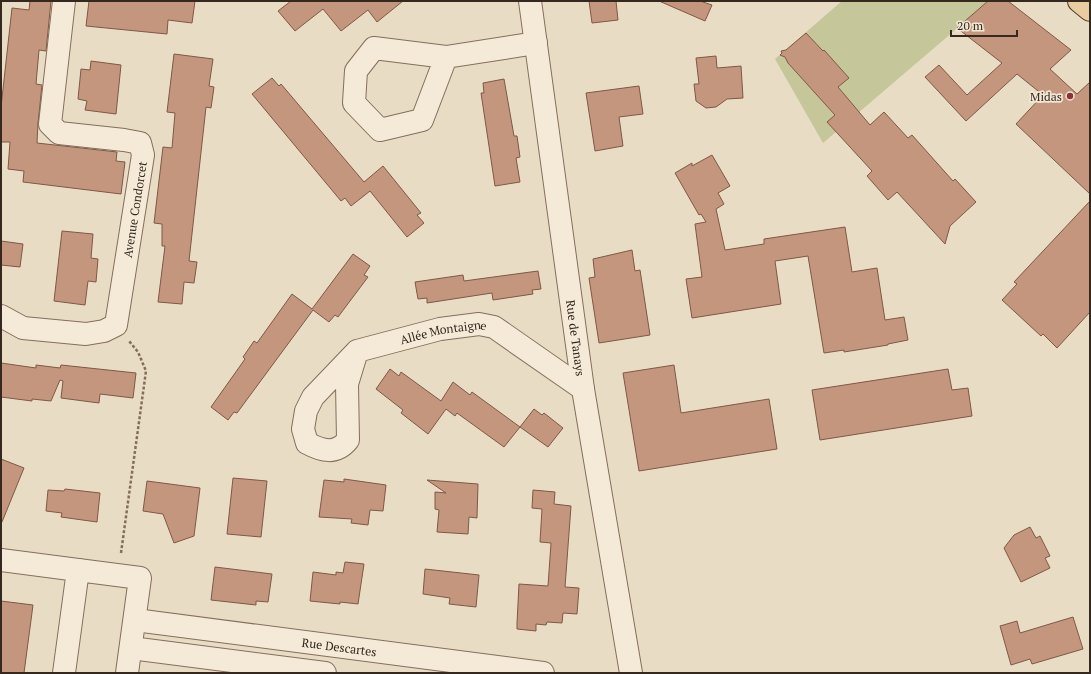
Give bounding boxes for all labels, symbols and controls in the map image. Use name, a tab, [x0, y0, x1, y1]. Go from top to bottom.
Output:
scale bar	[951, 12, 1017, 38]
text: 20 m	[957, 18, 984, 33]
place label: Midas	[1030, 89, 1062, 104]
marker: Midas	[1065, 91, 1075, 101]
street label: Avenue Condorcet	[119, 160, 149, 259]
street label: Rue de Tanays	[563, 299, 589, 377]
street label: Allée Montaigne	[398, 316, 488, 347]
street label: Rue Descartes	[301, 634, 378, 659]

